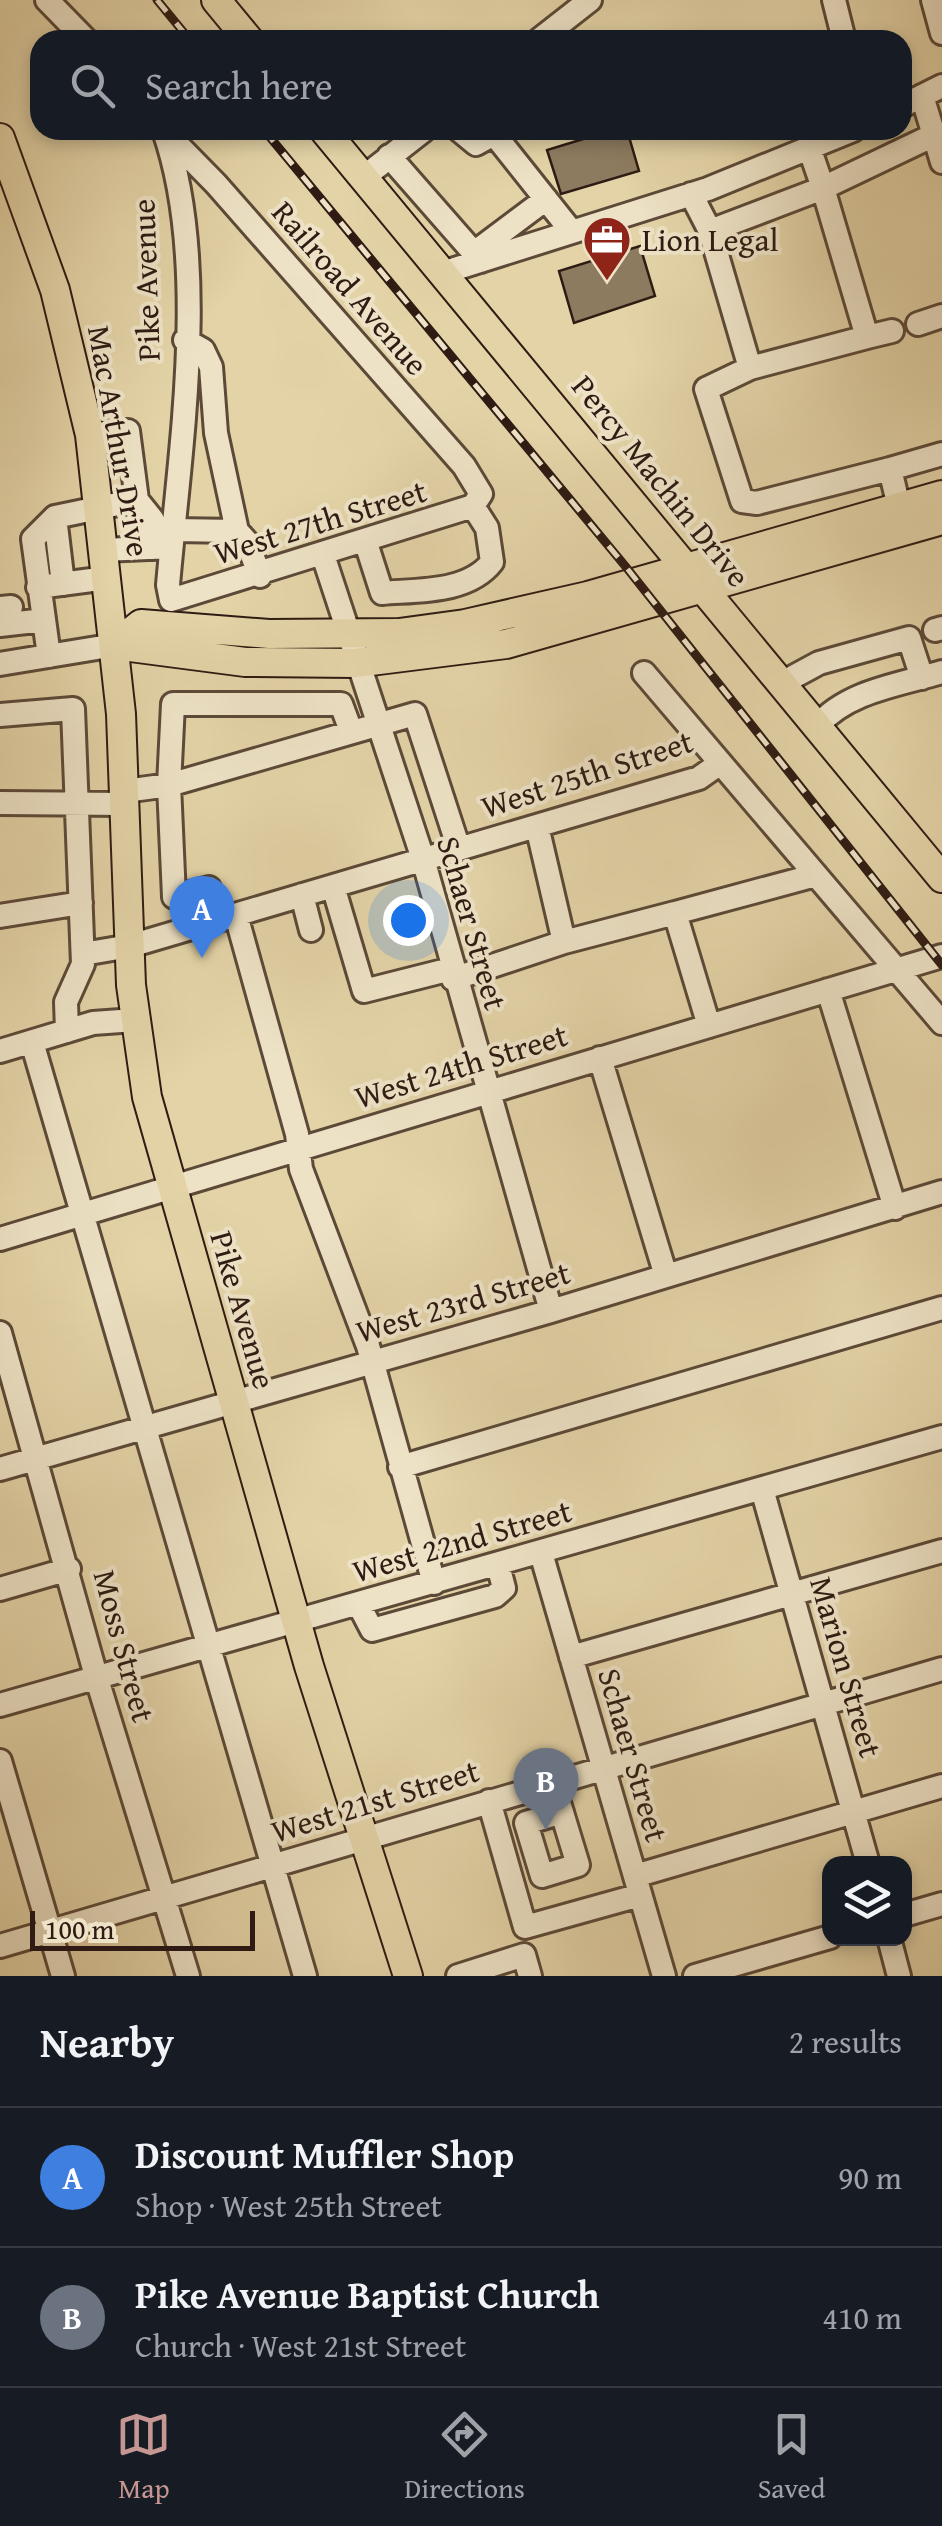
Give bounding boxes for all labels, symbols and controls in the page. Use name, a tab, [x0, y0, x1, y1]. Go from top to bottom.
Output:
search box	[30, 30, 912, 140]
text: Search here	[145, 57, 333, 113]
icon: search	[65, 58, 120, 113]
street label: Railroad Avenue	[261, 190, 440, 385]
street label: Pike Avenue	[119, 198, 172, 362]
office icon: Lion Legal	[581, 214, 633, 282]
place label: Lion Legal	[642, 216, 779, 263]
street label: Mac Arthur Drive	[76, 322, 163, 560]
street label: Percy Machin Drive	[561, 365, 762, 597]
street label: West 27th Street	[208, 467, 432, 576]
street label: West 25th Street	[475, 717, 699, 830]
street label: Schaer Street	[425, 831, 520, 1015]
pin: A	[170, 876, 234, 958]
your location	[383, 895, 434, 946]
street label: West 24th Street	[349, 1011, 573, 1120]
street label: Pike Avenue	[199, 1225, 288, 1394]
street label: West 23rd Street	[350, 1249, 575, 1355]
street label: West 22nd Street	[347, 1487, 577, 1594]
street label: Moss Street	[82, 1564, 167, 1727]
street label: Marion Street	[798, 1571, 895, 1763]
street label: Schaer Street	[586, 1663, 681, 1847]
street label: West 21st Street	[265, 1747, 484, 1854]
pin: B	[514, 1748, 578, 1830]
map controls	[822, 1856, 912, 1946]
button: layers	[822, 1856, 912, 1946]
scale bar	[30, 1906, 255, 1950]
text: 100 m	[45, 1908, 114, 1949]
text: Nearby	[40, 2011, 174, 2072]
text: 2 results	[789, 2018, 902, 2065]
text: Discount Muffler Shop	[135, 2126, 514, 2182]
text: A	[62, 2154, 83, 2201]
text: 90 m	[838, 2154, 902, 2201]
text: Shop · West 25th Street	[135, 2182, 442, 2229]
text: Pike Avenue Baptist Church	[135, 2266, 600, 2322]
text: B	[63, 2294, 82, 2341]
text: 410 m	[823, 2294, 902, 2341]
text: Church · West 21st Street	[135, 2322, 466, 2369]
tab: Map	[116, 2407, 171, 2508]
tab: Directions	[404, 2407, 525, 2508]
tab: Saved	[758, 2407, 826, 2508]

